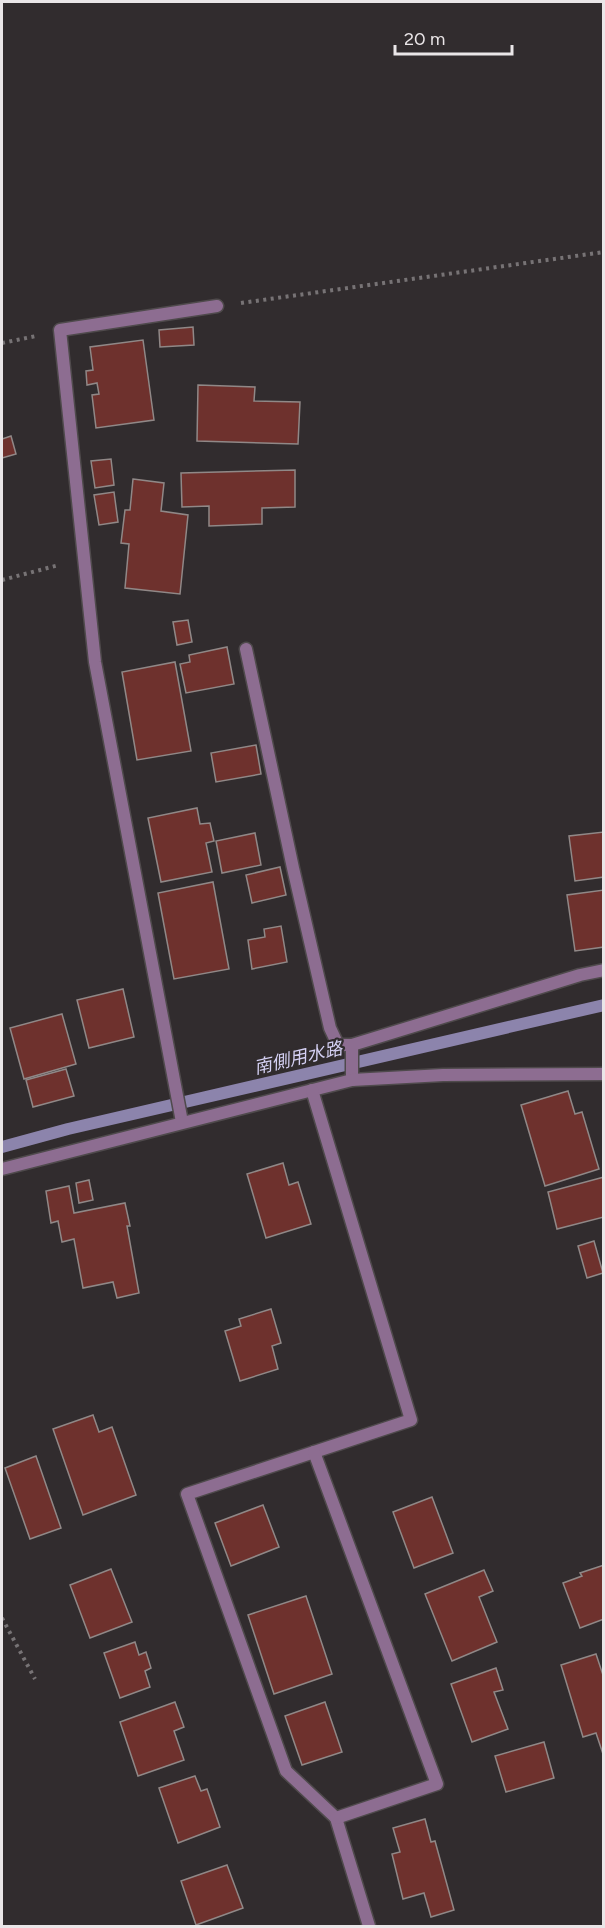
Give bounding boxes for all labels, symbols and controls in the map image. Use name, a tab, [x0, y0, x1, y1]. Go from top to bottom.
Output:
scale bar	[395, 18, 512, 56]
text: 20 m	[404, 28, 445, 50]
water label: 南側用水路	[252, 1037, 346, 1079]

